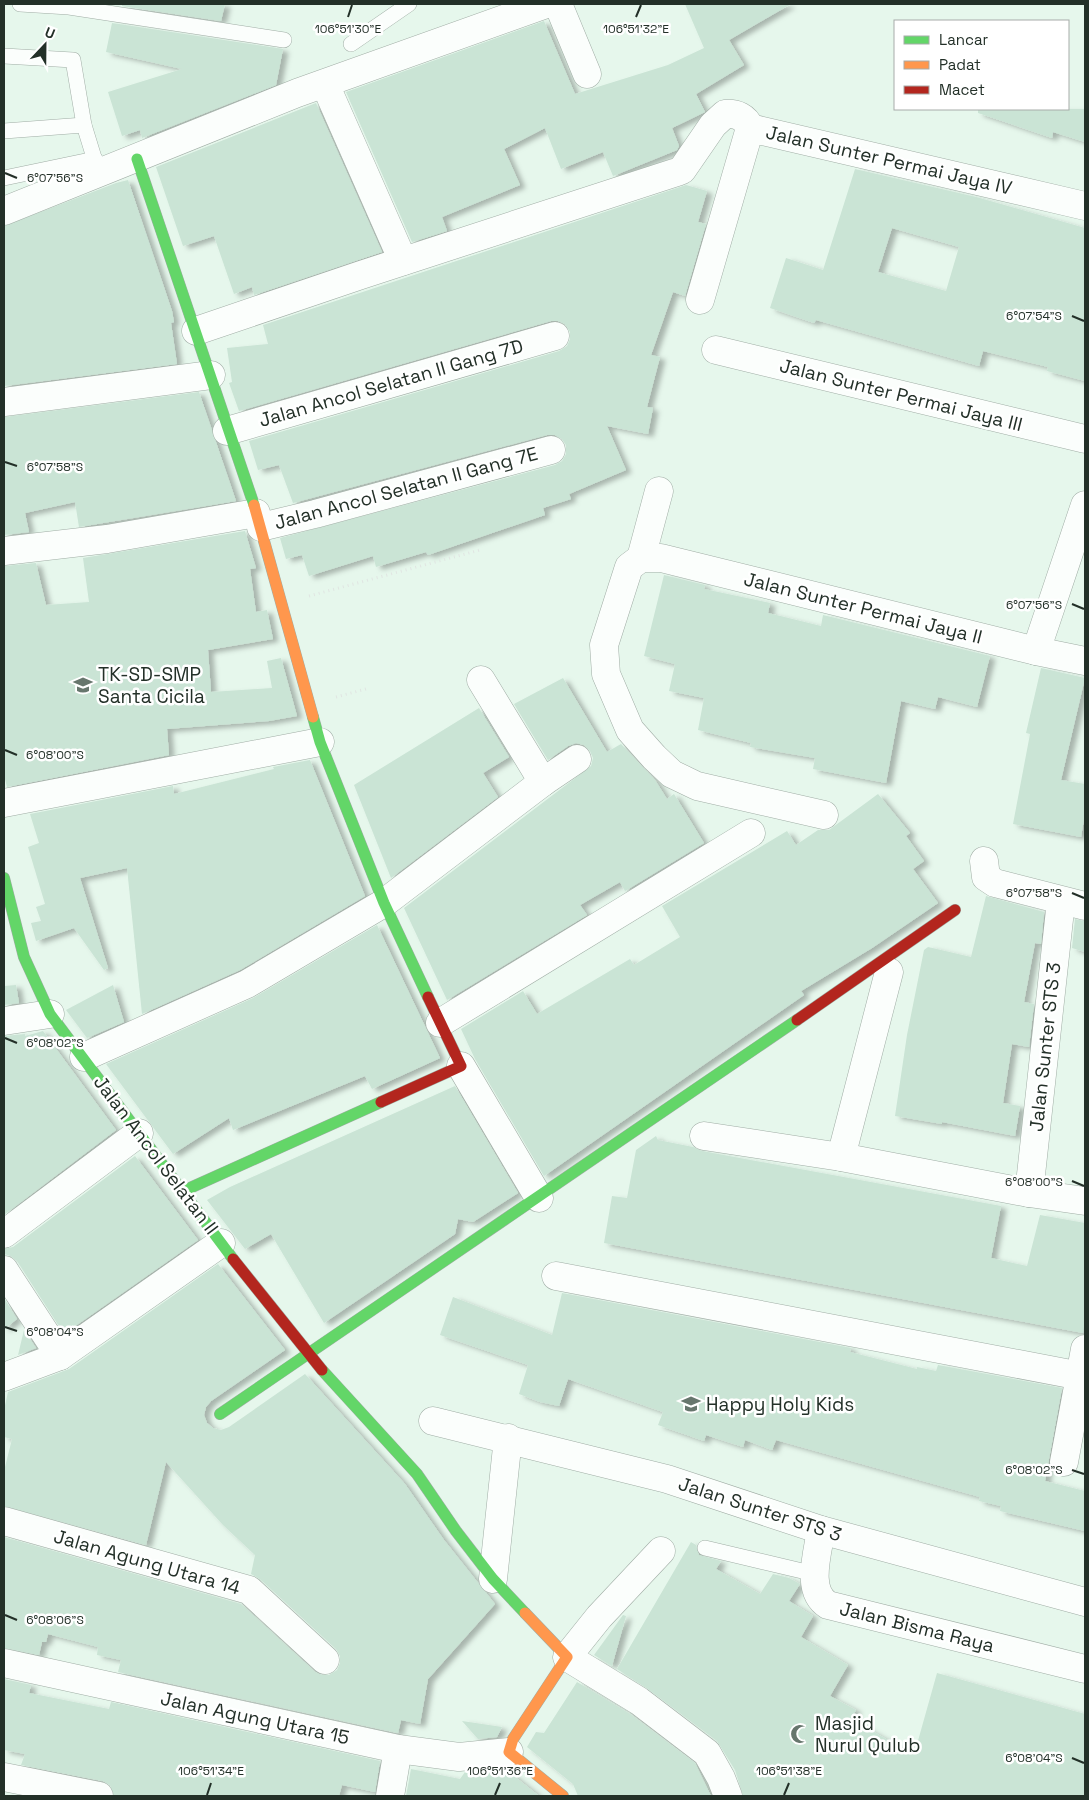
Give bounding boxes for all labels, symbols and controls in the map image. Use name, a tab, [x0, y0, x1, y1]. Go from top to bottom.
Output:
north arrow	[20, 20, 70, 70]
legend	[894, 20, 1069, 110]
text: 106°51'30"E	[315, 21, 381, 37]
text: 106°51'32"E	[603, 21, 669, 37]
text: U	[42, 23, 58, 43]
text: Lancar	[939, 30, 989, 49]
text: Padat	[939, 55, 981, 74]
text: Macet	[939, 80, 985, 99]
street label: Jalan Sunter Permai Jaya IV	[764, 119, 1015, 201]
text: 6°07'56"S	[27, 170, 83, 186]
text: 6°07'54"S	[1006, 308, 1062, 324]
street label: Jalan Ancol Selatan II Gang 7D	[256, 333, 526, 433]
street label: Jalan Sunter Permai Jaya III	[777, 353, 1025, 437]
street label: Jalan Ancol Selatan II Gang 7E	[272, 441, 540, 535]
text: 6°07'58"S	[27, 459, 83, 475]
street label: Jalan Sunter Permai Jaya II	[741, 566, 985, 650]
text: 6°07'56"S	[1006, 597, 1062, 613]
place label: TK-SD-SMP Santa Cicila	[98, 662, 205, 709]
school or university icon: TK-SD-SMP Santa Cicila	[72, 674, 94, 696]
text: 6°08'00"S	[26, 747, 84, 763]
text: 6°07'58"S	[1006, 885, 1062, 901]
street label: Jalan Sunter STS 3	[1024, 961, 1066, 1133]
text: 6°08'02"S	[26, 1035, 84, 1051]
street label: Jalan Ancol Selatan II	[88, 1070, 224, 1240]
text: 6°08'00"S	[1005, 1174, 1063, 1190]
text: 6°08'04"S	[26, 1324, 84, 1340]
place label: Happy Holy Kids	[706, 1392, 854, 1417]
school or university icon: Happy Holy Kids	[680, 1393, 702, 1415]
text: 6°08'02"S	[1005, 1462, 1063, 1478]
street label: Jalan Sunter STS 3	[675, 1471, 845, 1547]
street label: Jalan Agung Utara 14	[51, 1523, 243, 1601]
street label: Jalan Bisma Raya	[837, 1596, 997, 1658]
text: 6°08'06"S	[26, 1612, 84, 1628]
street label: Jalan Agung Utara 15	[158, 1686, 352, 1750]
place label: Masjid Nurul Qulub	[815, 1711, 920, 1758]
mosque icon: Masjid Nurul Qulub	[789, 1723, 811, 1745]
text: 6°08'04"S	[1005, 1750, 1063, 1766]
text: 106°51'34"E	[178, 1763, 244, 1779]
text: 106°51'36"E	[467, 1763, 533, 1779]
text: 106°51'38"E	[756, 1763, 822, 1779]

